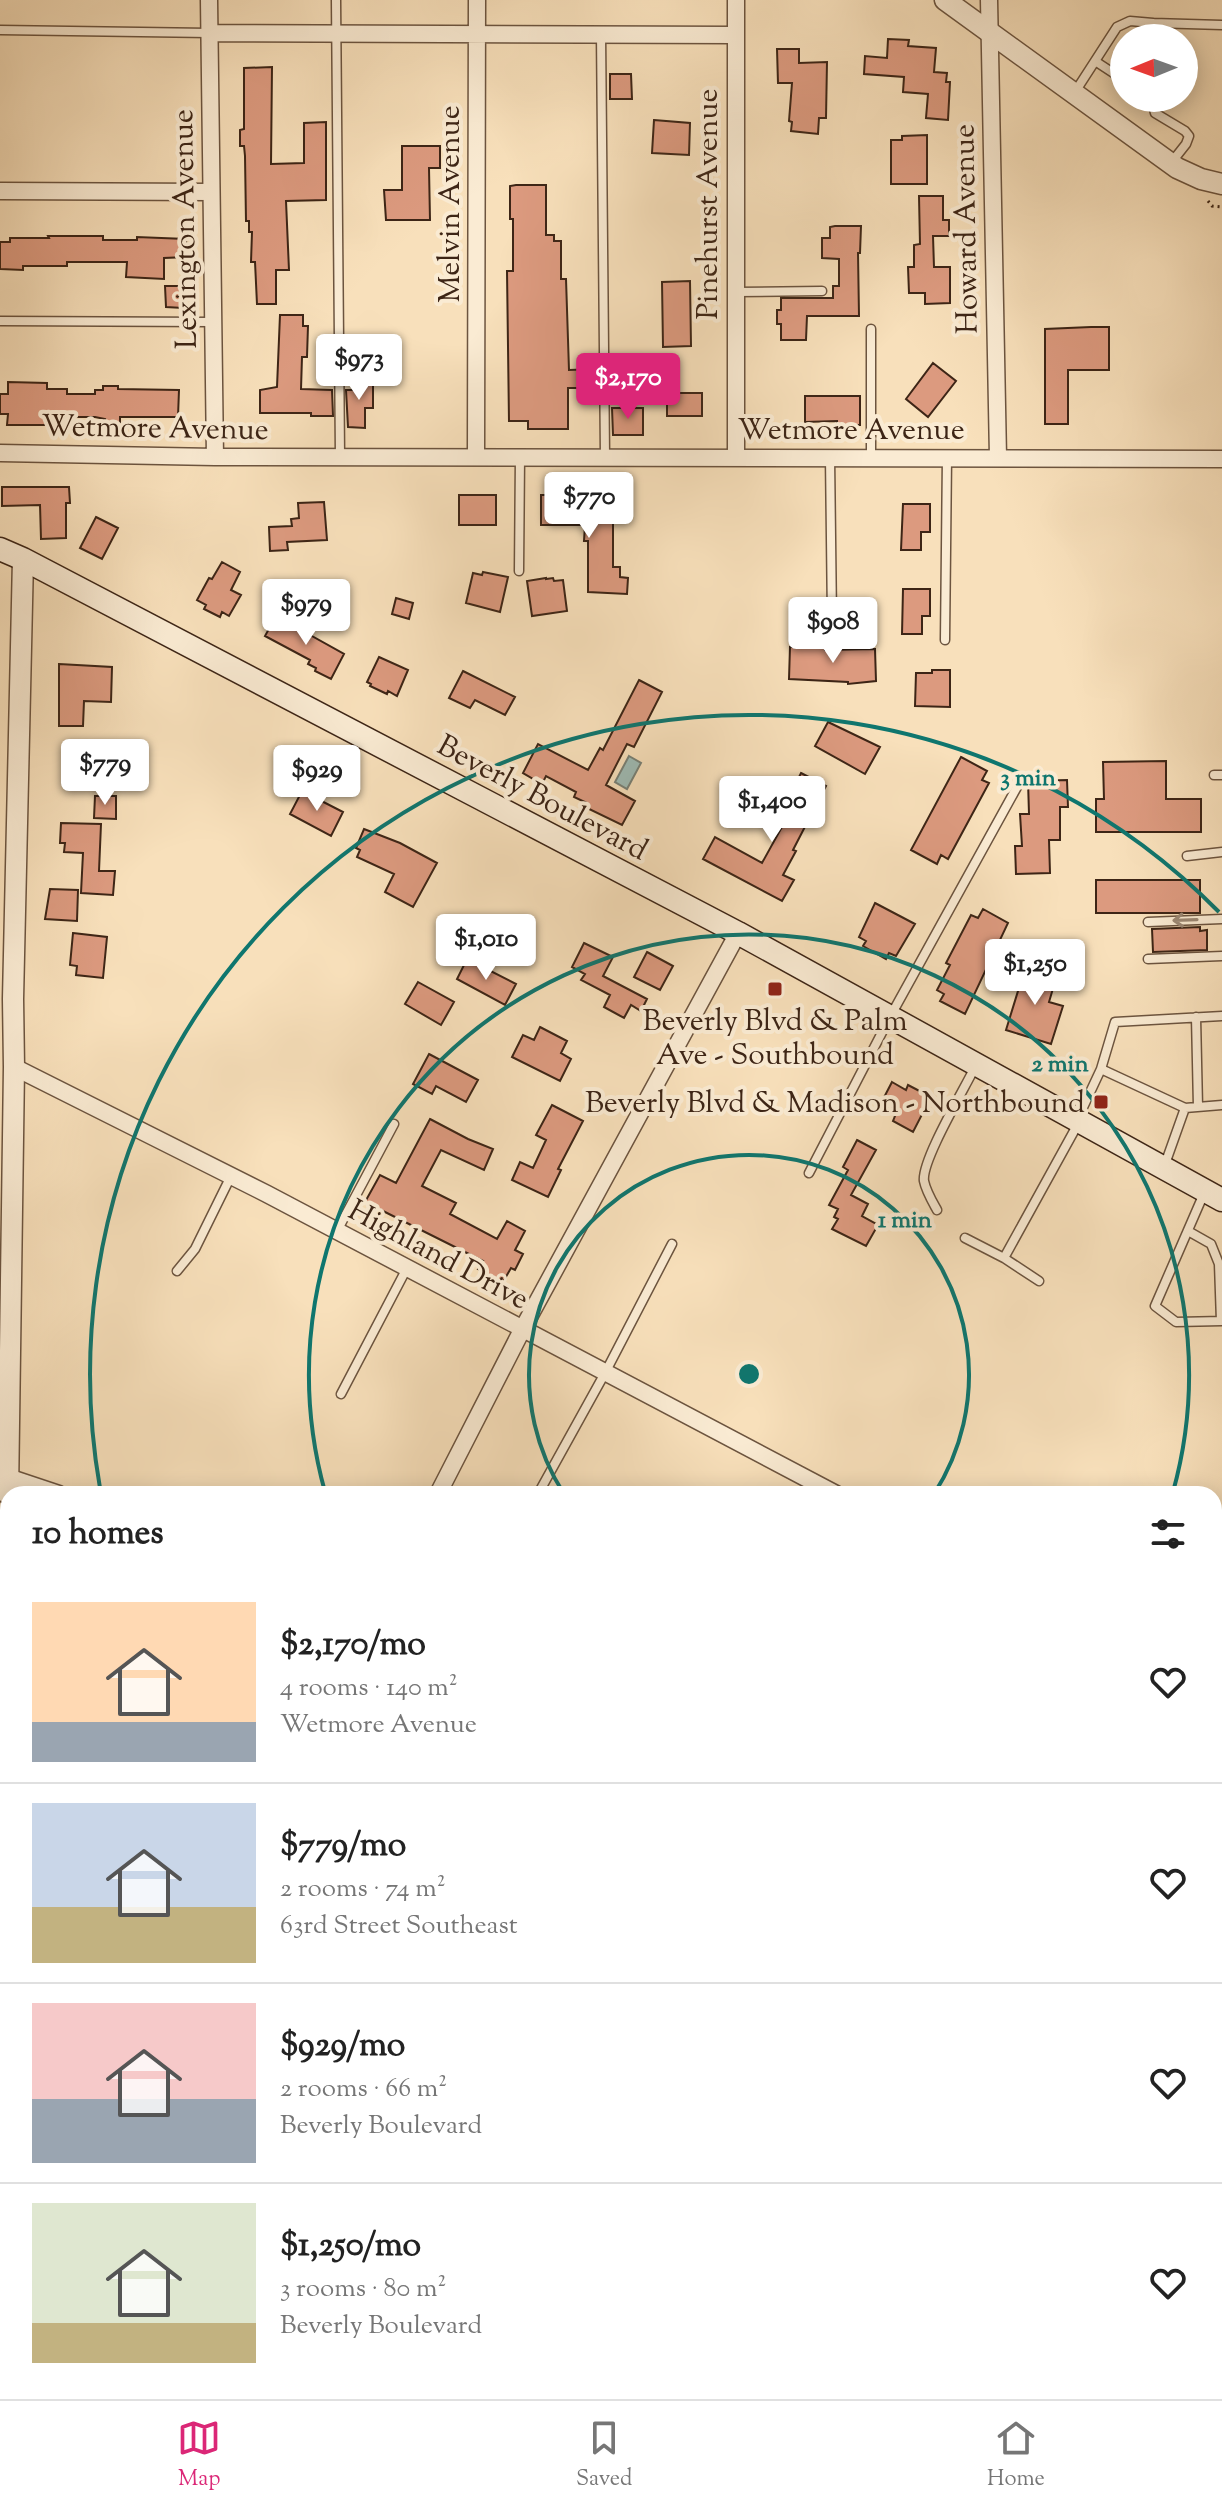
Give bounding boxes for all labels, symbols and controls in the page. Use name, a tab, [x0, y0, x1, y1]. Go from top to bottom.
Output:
north arrow	[1110, 24, 1198, 112]
map controls	[1110, 24, 1198, 112]
street label: Pinehurst Avenue	[688, 89, 731, 319]
street label: Melvin Avenue	[430, 105, 473, 303]
street label: Lexington Avenue	[163, 109, 210, 349]
street label: Howard Avenue	[944, 124, 991, 334]
pin: $973	[312, 334, 406, 402]
text: $973	[334, 341, 384, 378]
pin: $2,170	[563, 353, 693, 421]
text: $2,170	[594, 360, 662, 397]
street label: Wetmore Avenue	[41, 406, 269, 453]
street label: Wetmore Avenue	[737, 410, 965, 453]
pin: $770	[542, 472, 636, 540]
text: $770	[562, 479, 616, 516]
pin: $979	[259, 579, 353, 647]
text: $979	[280, 586, 332, 623]
pin: $908	[786, 597, 880, 665]
text: $908	[806, 604, 860, 641]
street label: Beverly Boulevard	[429, 725, 655, 873]
pin: $779	[58, 739, 152, 807]
pin: $929	[270, 745, 364, 813]
text: $779	[79, 746, 131, 783]
text: $929	[291, 752, 343, 789]
text: 3 min	[1000, 762, 1057, 796]
pin: $1,400	[707, 776, 837, 844]
text: $1,400	[737, 783, 807, 820]
one-way arrow	[1172, 913, 1199, 928]
pin: $1,010	[421, 914, 551, 982]
text: $1,010	[454, 921, 518, 958]
pin: $1,250	[970, 939, 1100, 1007]
text: $1,250	[1003, 946, 1067, 983]
marker: Beverly Blvd & Palm Ave - Southbound	[766, 980, 784, 998]
place label: Beverly Blvd & Palm Ave - Southbound	[642, 1001, 908, 1078]
text: 2 min	[1031, 1048, 1089, 1082]
place label: Beverly Blvd & Madison - Northbound	[585, 1083, 1085, 1126]
marker: Beverly Blvd & Madison - Northbound	[1092, 1093, 1110, 1111]
street label: Highland Drive	[340, 1190, 536, 1322]
text: 1 min	[878, 1204, 933, 1238]
centre of rings	[735, 1360, 763, 1388]
text: 10 homes	[32, 1510, 164, 1559]
icon: filters	[1146, 1512, 1190, 1556]
text: $2,170/mo	[280, 1621, 426, 1670]
icon: home	[96, 1634, 192, 1730]
icon: heart	[1146, 1660, 1190, 1704]
text: 4 rooms · 140 m²	[280, 1670, 457, 1707]
text: Wetmore Avenue	[280, 1707, 477, 1744]
text: $779/mo	[280, 1822, 406, 1871]
icon: home	[96, 1835, 192, 1931]
icon: heart	[1146, 1861, 1190, 1905]
text: 2 rooms · 74 m²	[280, 1871, 445, 1908]
text: 63rd Street Southeast	[280, 1908, 518, 1945]
text: $929/mo	[280, 2022, 405, 2071]
icon: home	[96, 2035, 192, 2131]
icon: heart	[1146, 2061, 1190, 2105]
text: 2 rooms · 66 m²	[280, 2071, 447, 2108]
text: Beverly Boulevard	[280, 2108, 482, 2145]
text: $1,250/mo	[280, 2222, 421, 2271]
icon: home	[96, 2235, 192, 2331]
icon: heart	[1146, 2261, 1190, 2305]
text: 3 rooms · 80 m²	[280, 2271, 446, 2308]
text: Beverly Boulevard	[280, 2308, 482, 2345]
tab: Map	[177, 2416, 221, 2496]
tab: Saved	[576, 2416, 632, 2496]
tab: Home	[987, 2416, 1045, 2496]

